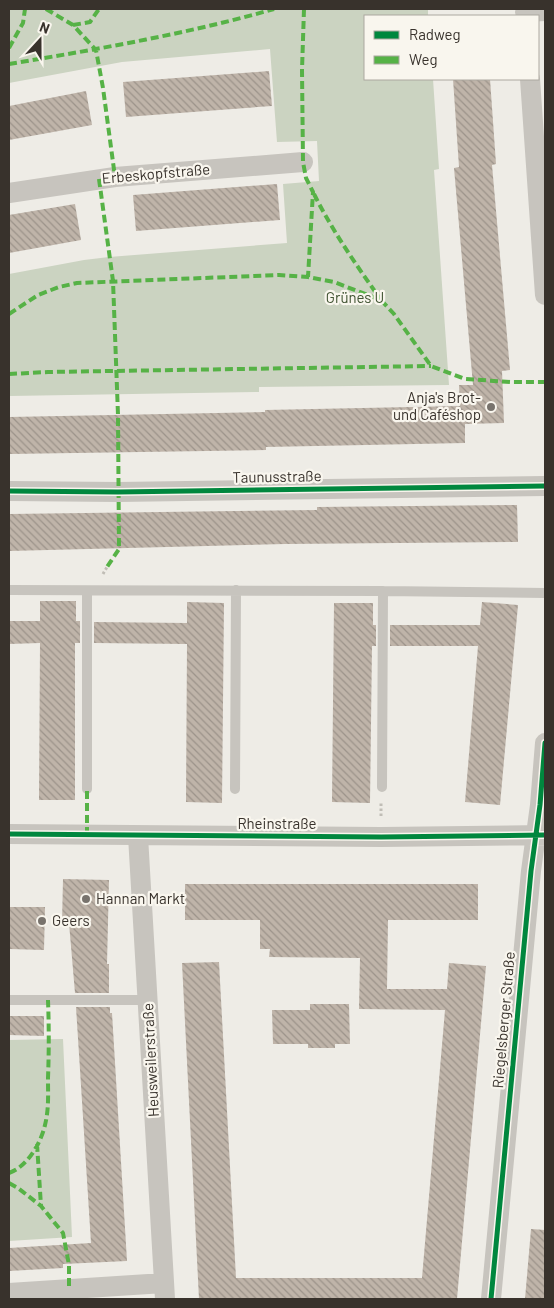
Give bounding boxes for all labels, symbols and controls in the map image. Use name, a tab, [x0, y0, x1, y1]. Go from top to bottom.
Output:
north arrow	[15, 15, 65, 65]
legend	[364, 15, 539, 80]
text: N	[37, 18, 52, 37]
text: Radweg	[409, 25, 461, 43]
text: Weg	[409, 50, 437, 68]
street label: Erbeskopfstraße	[101, 159, 211, 187]
park label: Grünes U	[326, 288, 384, 306]
place label: Anja's Brot- und Caféshop	[393, 388, 481, 423]
marker: Anja's Brot- und Caféshop	[485, 401, 497, 413]
street label: Taunusstraße	[232, 466, 322, 486]
street label: Rheinstraße	[237, 814, 317, 832]
place label: Hannan Markt	[96, 889, 185, 907]
marker: Hannan Markt	[80, 893, 92, 905]
place label: Geers	[52, 911, 90, 929]
marker: Geers	[36, 915, 48, 927]
street label: Riegelsberger Straße	[488, 951, 518, 1089]
street label: Heusweilerstraße	[138, 1003, 162, 1117]

